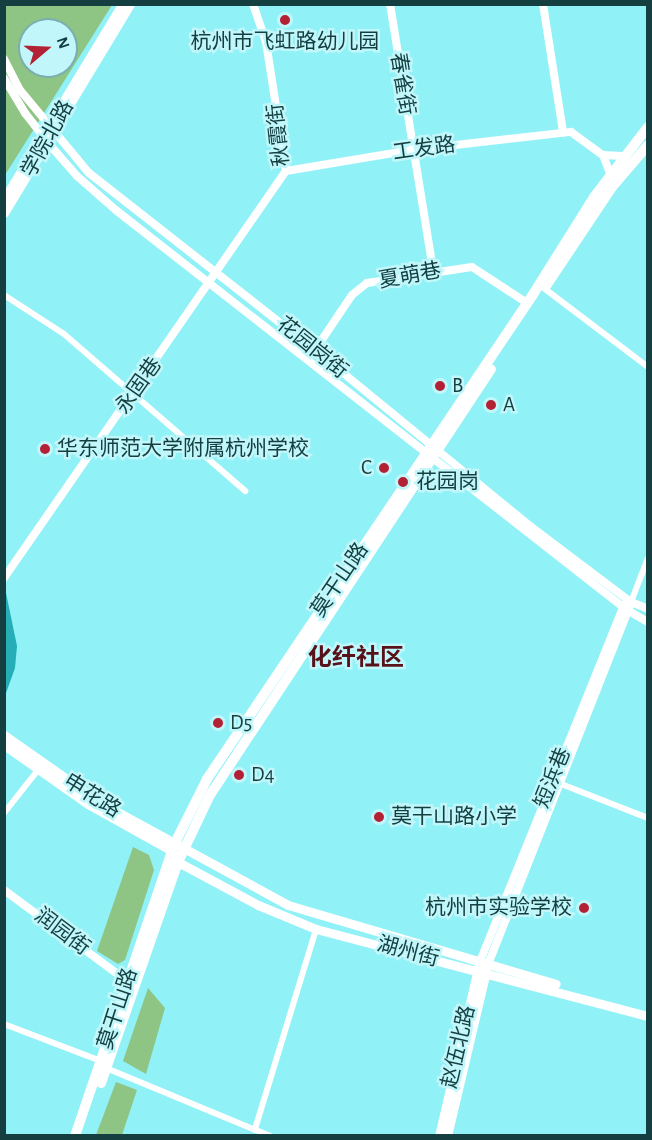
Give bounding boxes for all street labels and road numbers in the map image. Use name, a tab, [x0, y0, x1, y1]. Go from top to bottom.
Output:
street label: 春雀街	[385, 51, 419, 117]
street label: 学院北路	[17, 96, 79, 182]
street label: 秋霞街	[263, 102, 295, 168]
street label: 工发路	[391, 132, 457, 166]
street label: 夏萌巷	[377, 258, 443, 294]
street label: 花园岗街	[271, 312, 353, 384]
street label: 永固巷	[111, 353, 167, 419]
street label: 莫干山路	[306, 538, 374, 622]
street label: 短浜巷	[530, 744, 576, 812]
street label: 申花路	[59, 769, 125, 823]
street label: 润园街	[29, 903, 95, 961]
street label: 湖州街	[374, 932, 442, 972]
street label: 莫干山路	[93, 965, 143, 1053]
street label: 赵伍北路	[437, 1003, 481, 1091]

